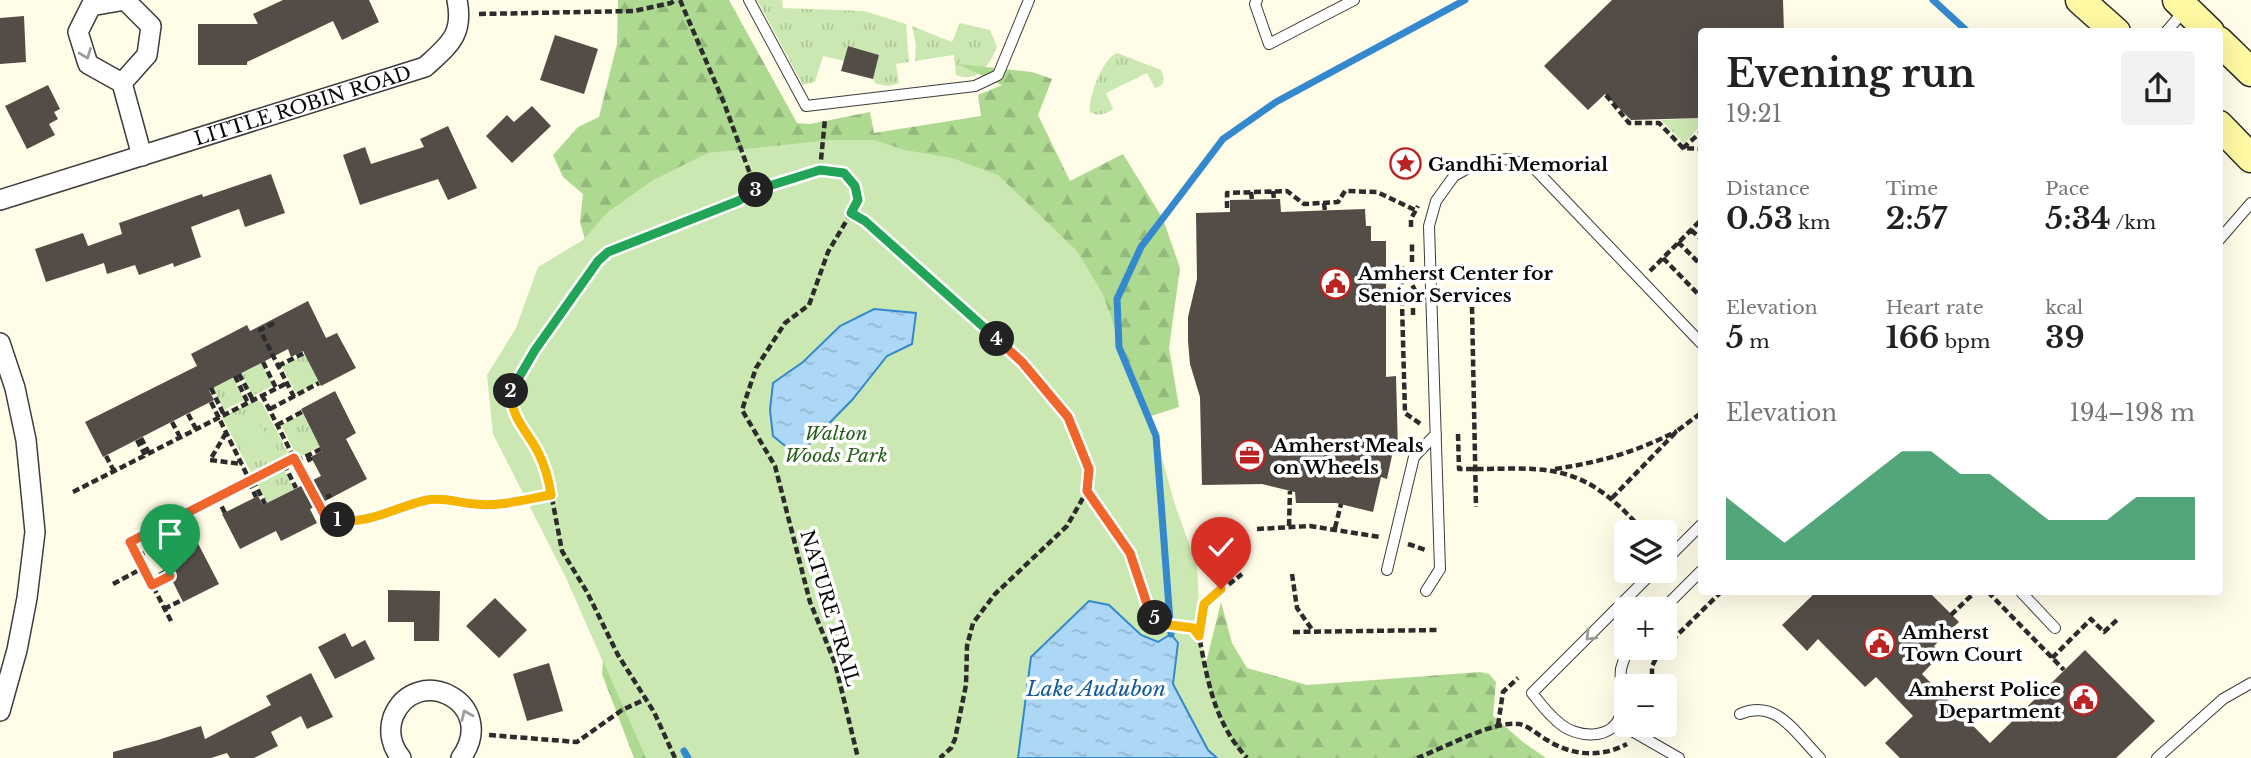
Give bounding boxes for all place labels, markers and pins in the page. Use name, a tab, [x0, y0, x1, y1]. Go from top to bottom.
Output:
place icon: Gandhi Memorial	[1388, 147, 1422, 181]
place label: Gandhi Memorial	[1428, 153, 1608, 176]
pin: 3	[738, 172, 774, 208]
place label: Amherst Center for Senior Services	[1357, 262, 1553, 307]
public building icon: Amherst Center for Senior Services	[1318, 267, 1352, 301]
pin: 4	[979, 322, 1014, 356]
pin: 2	[494, 374, 528, 408]
place label: Amherst Meals on Wheels	[1272, 434, 1424, 479]
office icon: Amherst Meals on Wheels	[1233, 439, 1267, 473]
pin: 1	[320, 503, 356, 538]
pin	[140, 504, 200, 576]
pin	[1191, 517, 1251, 589]
pin: 5	[1138, 600, 1172, 636]
place label: Amherst Town Court	[1901, 621, 2023, 666]
public building icon: Amherst Town Court	[1862, 626, 1896, 660]
place label: Amherst Police Department	[1907, 678, 2062, 723]
public building icon: Amherst Police Department	[2067, 683, 2101, 717]

